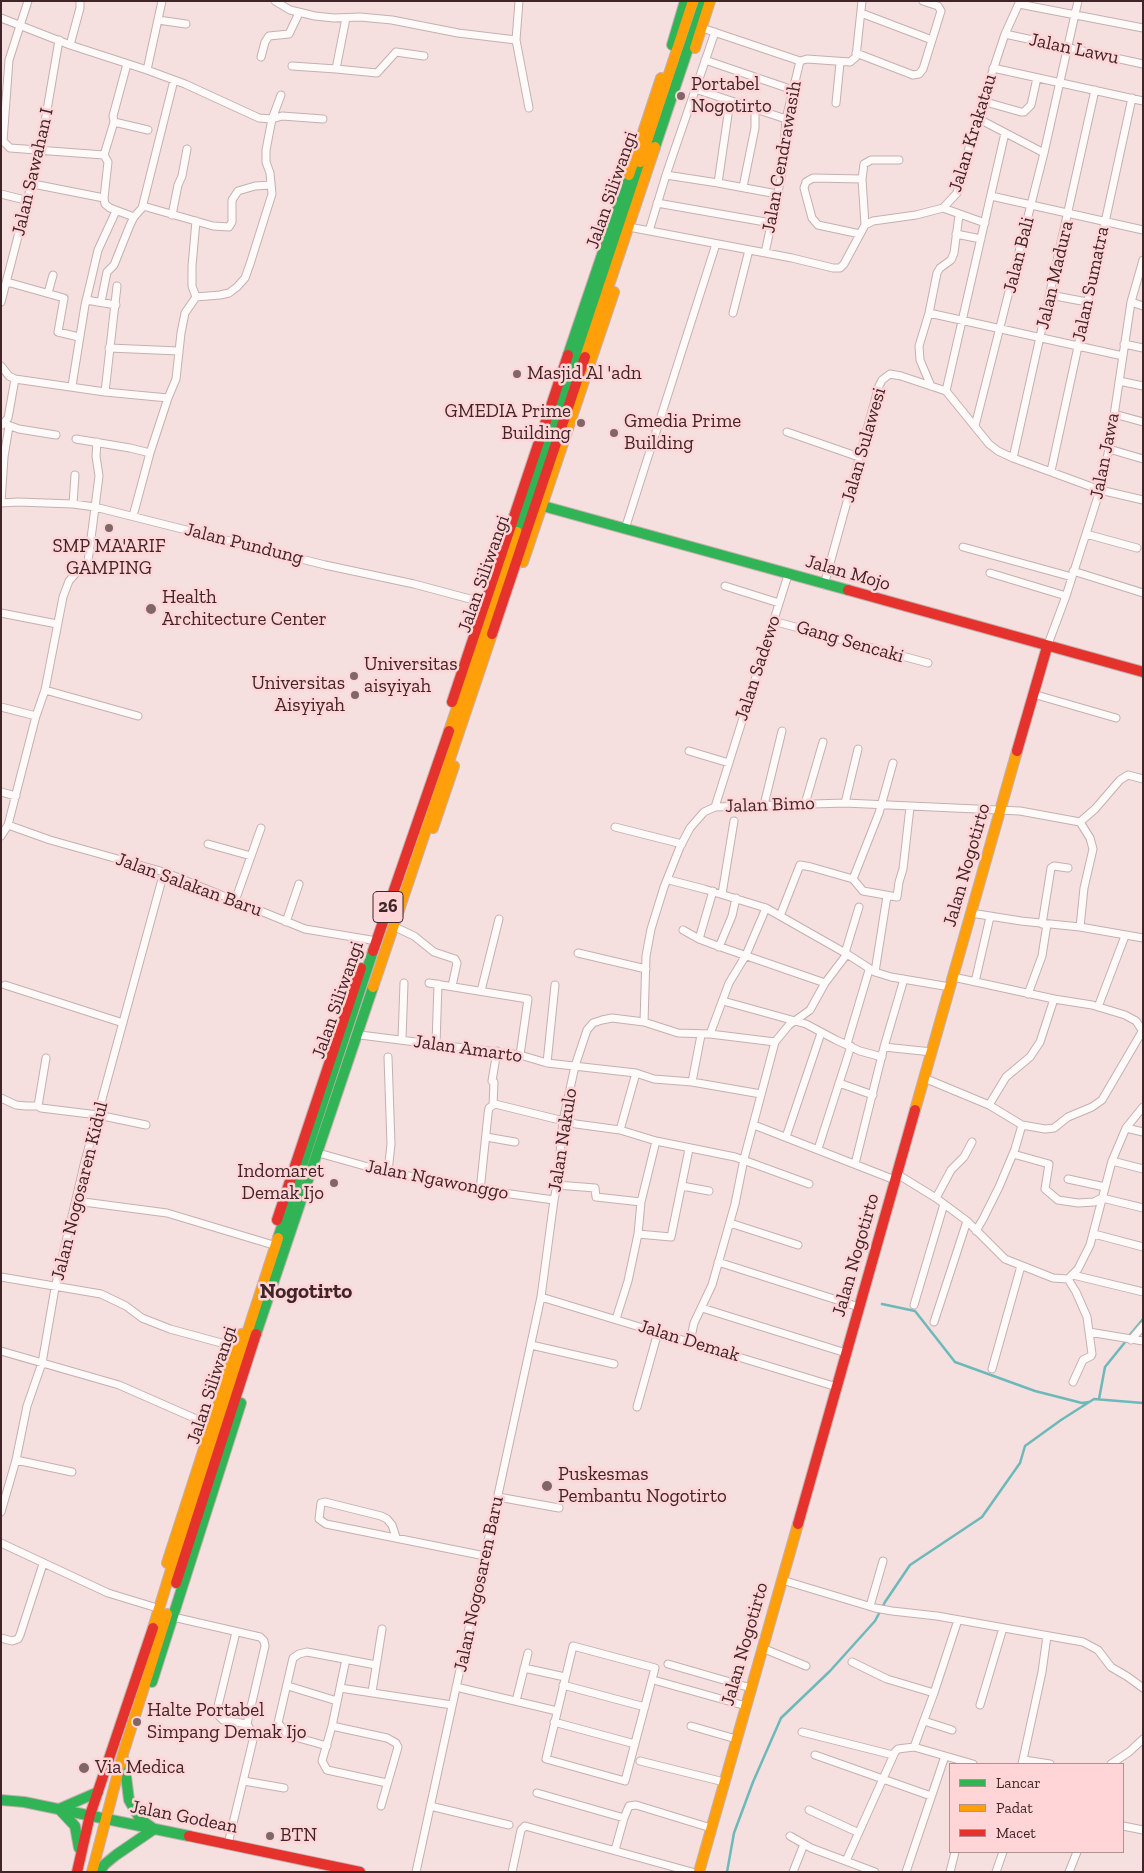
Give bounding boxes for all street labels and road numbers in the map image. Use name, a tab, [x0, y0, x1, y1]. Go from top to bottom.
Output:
street label: Jalan Lawu	[1027, 28, 1121, 70]
street label: Jalan Krakatau	[944, 71, 1002, 195]
street label: Jalan Cendrawasih	[757, 79, 807, 235]
street label: Jalan Sawahan I	[7, 106, 59, 238]
street label: Jalan Siliwangi	[581, 128, 643, 252]
street label: Jalan Bali	[999, 215, 1039, 295]
street label: Jalan Madura	[1031, 218, 1079, 332]
street label: Jalan Sumatra	[1068, 224, 1114, 344]
street label: Jalan Sulawesi	[837, 385, 891, 505]
street label: Jalan Jawa	[1085, 411, 1125, 501]
street label: Jalan Siliwangi	[453, 512, 515, 636]
street label: Jalan Pundung	[182, 518, 306, 570]
street label: Jalan Mojo	[803, 550, 893, 596]
street label: Jalan Sadewo	[730, 612, 786, 724]
street label: Gang Sencaki	[793, 616, 907, 668]
street label: Jalan Bimo	[725, 792, 815, 818]
street label: Jalan Nogotirto	[938, 801, 996, 929]
street label: Jalan Salakan Baru	[113, 848, 265, 922]
road number: 26	[373, 892, 403, 922]
street label: Jalan Siliwangi	[307, 938, 369, 1062]
street label: Jalan Amarto	[412, 1030, 524, 1068]
street label: Jalan Nakulo	[544, 1086, 582, 1194]
street label: Jalan Nogosaren Kidul	[47, 1099, 113, 1283]
street label: Jalan Ngawonggo	[364, 1155, 510, 1205]
street label: Jalan Nogotirto	[827, 1191, 885, 1319]
street label: Jalan Demak	[636, 1315, 742, 1367]
street label: Jalan Siliwangi	[182, 1323, 242, 1447]
street label: Jalan Nogosaren Baru	[449, 1494, 509, 1674]
street label: Jalan Nogotirto	[716, 1580, 774, 1708]
street label: Jalan Godean	[128, 1795, 240, 1839]

